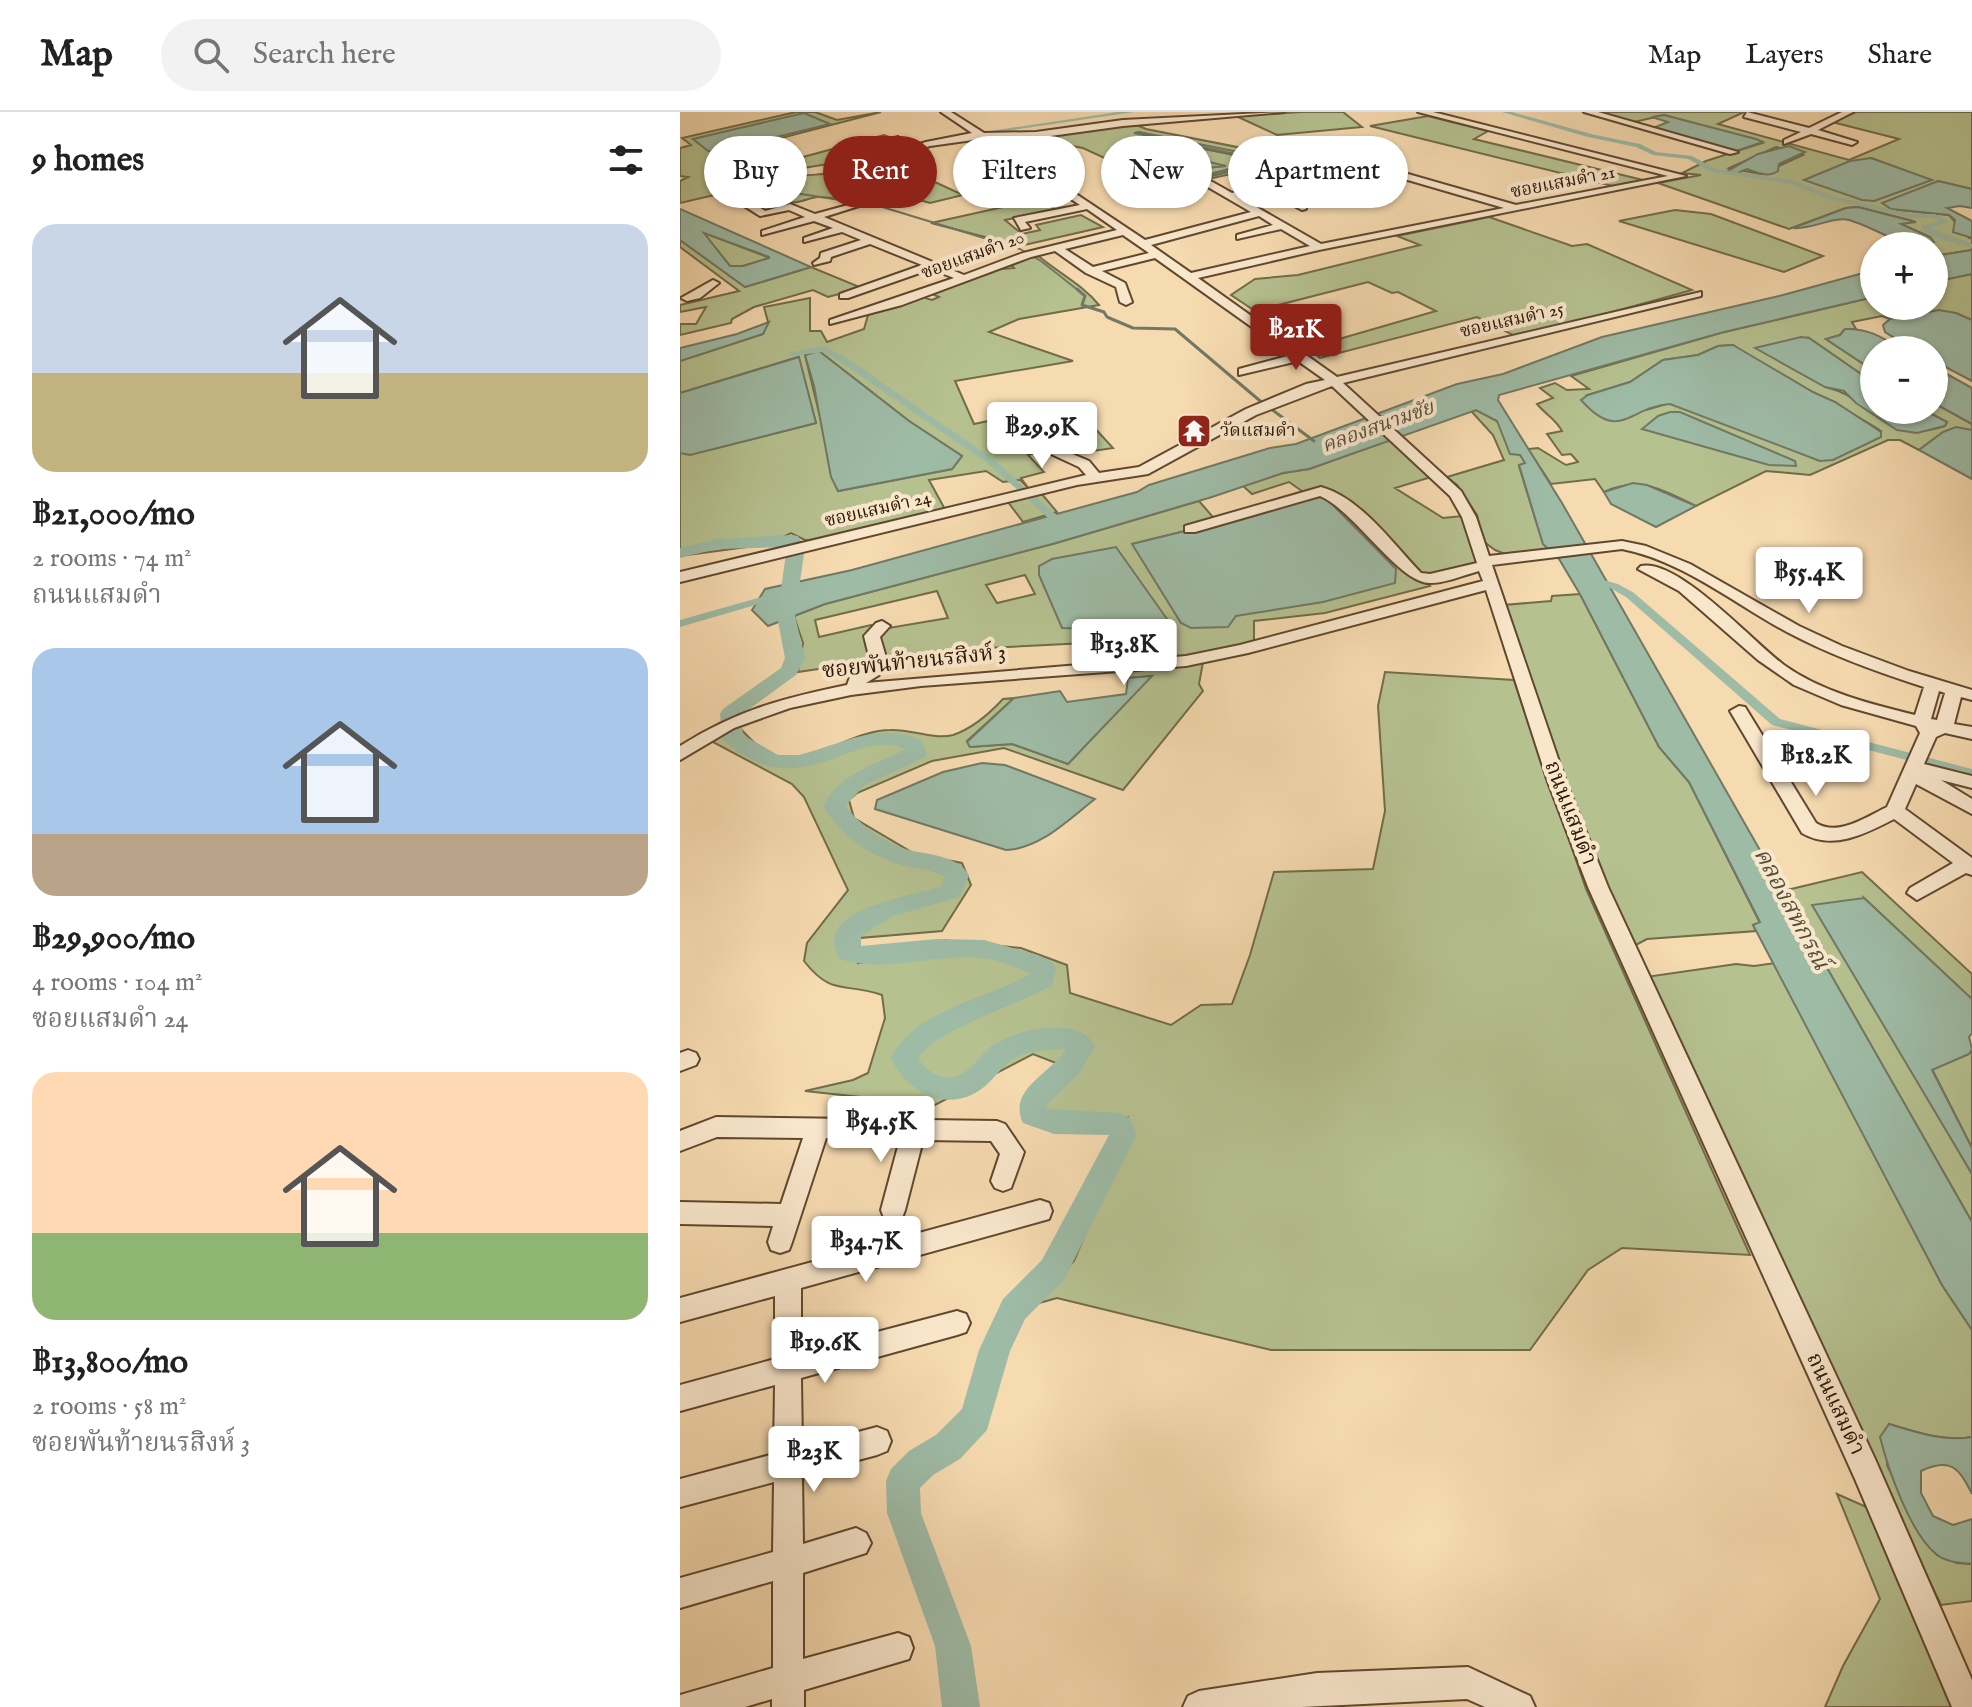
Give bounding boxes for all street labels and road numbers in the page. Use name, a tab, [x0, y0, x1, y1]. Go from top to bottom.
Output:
street label: ซอยแสมดำ 21	[1509, 162, 1617, 204]
street label: ซอยแสมดำ 20	[918, 227, 1028, 285]
street label: ซอยแสมดำ 25	[1458, 298, 1567, 344]
street label: ซอยแสมดำ 24	[823, 487, 933, 533]
street label: ซอยพันท้ายนรสิงห์ 3	[821, 638, 1007, 686]
street label: ถนนแสมดำ	[1537, 757, 1603, 869]
street label: ถนนแสมดำ	[1799, 1348, 1871, 1460]

